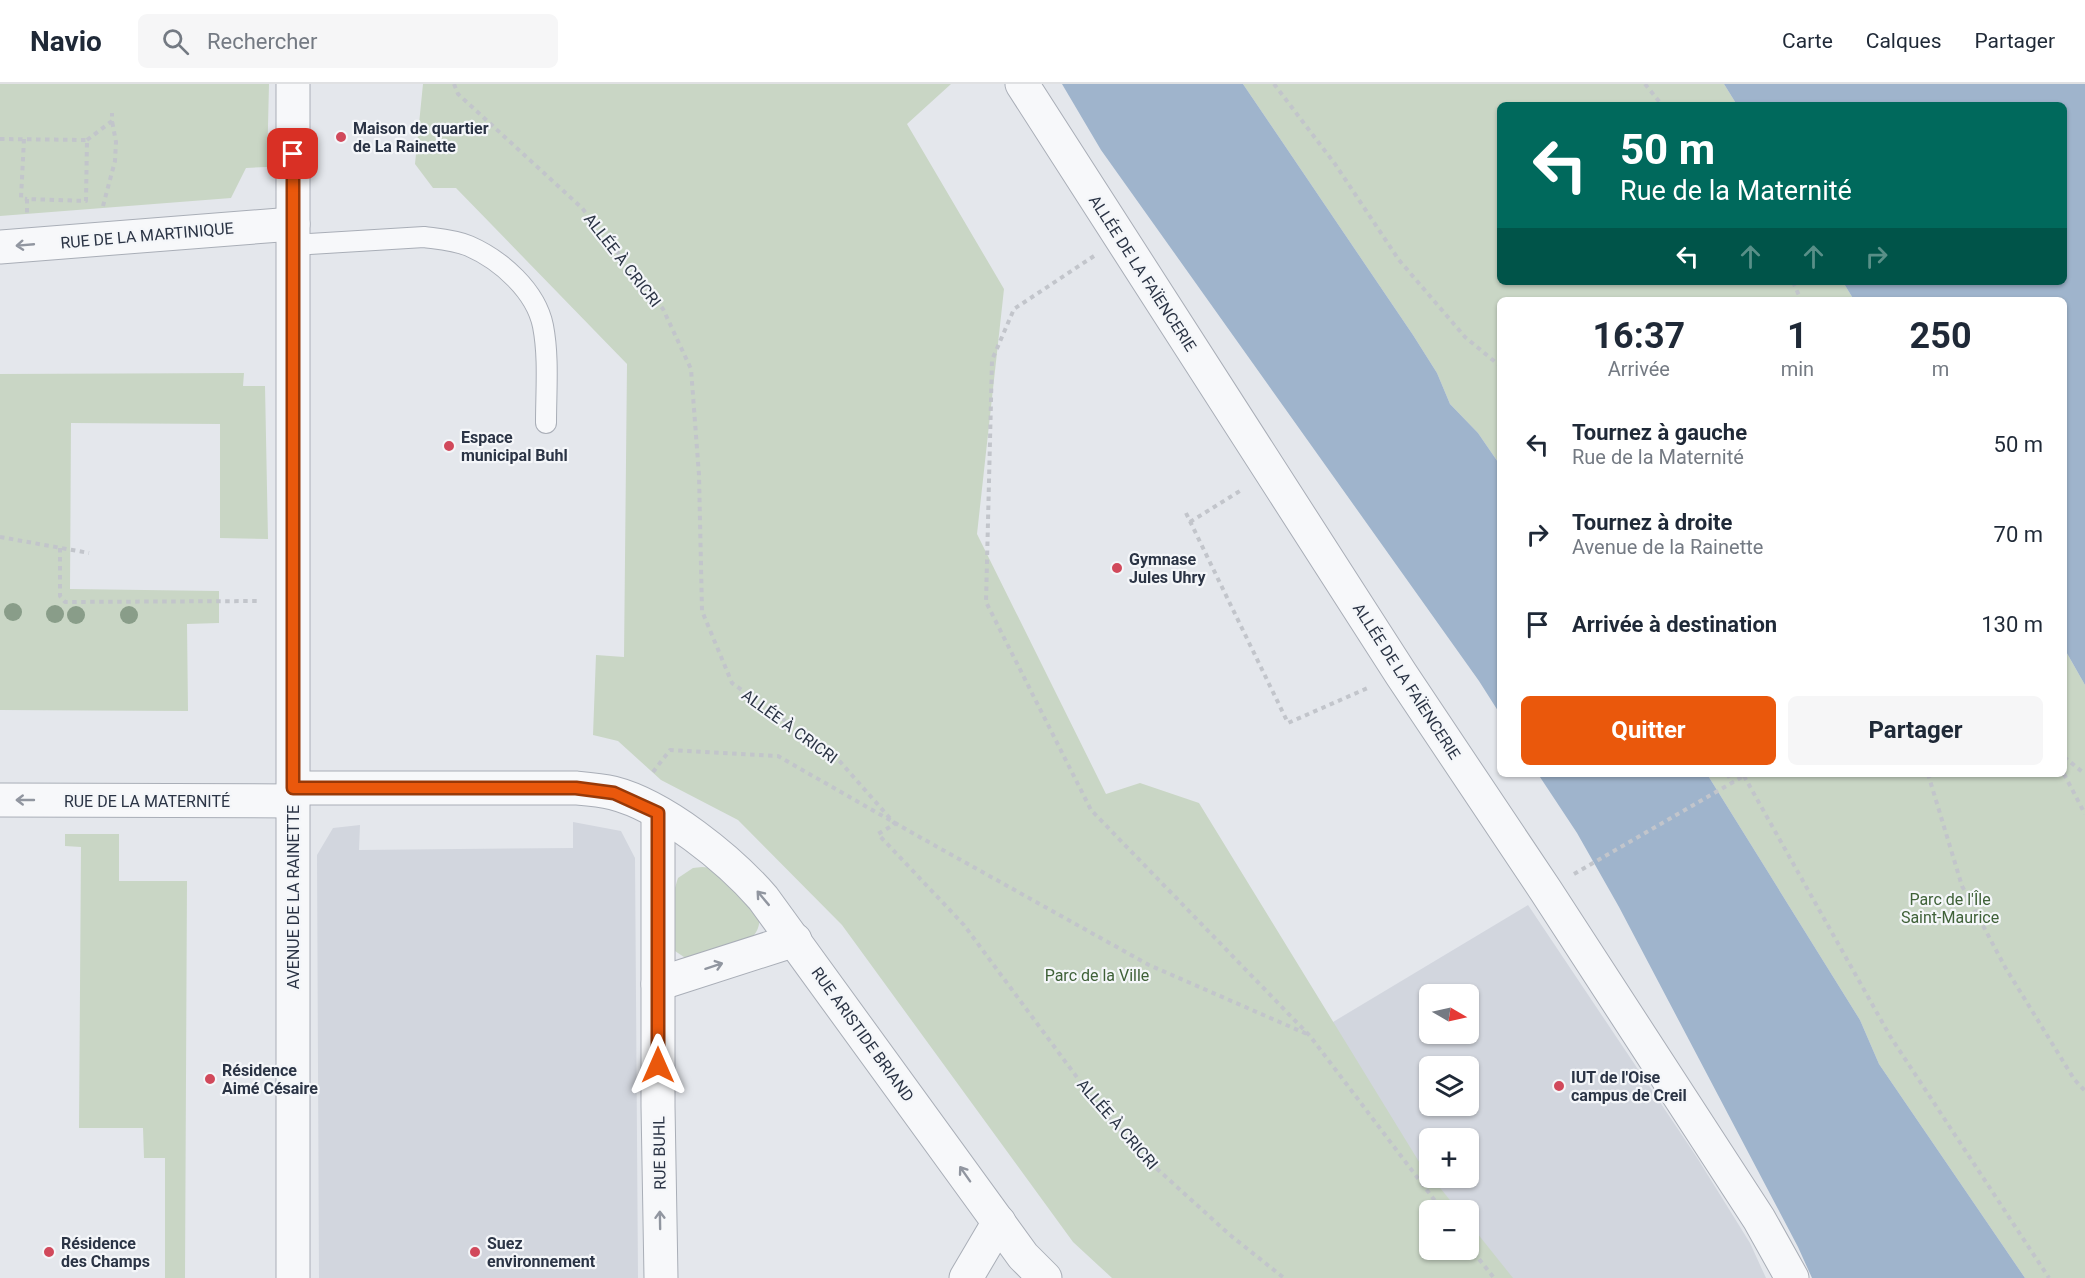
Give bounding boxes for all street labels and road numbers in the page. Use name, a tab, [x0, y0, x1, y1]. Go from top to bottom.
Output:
street label: ALLÉE DE LA FAÏENCERIE	[1085, 192, 1200, 355]
street label: ALLÉE À CRICRI	[580, 210, 665, 311]
street label: RUE DE LA MARTINIQUE	[60, 218, 235, 253]
street label: ALLÉE DE LA FAÏENCERIE	[1349, 600, 1464, 763]
street label: ALLÉE À CRICRI	[738, 685, 841, 767]
street label: RUE DE LA MATERNITÉ	[64, 792, 230, 811]
street label: AVENUE DE LA RAINETTE	[284, 805, 303, 989]
street label: RUE ARISTIDE BRIAND	[807, 963, 918, 1105]
street label: ALLÉE À CRICRI	[1073, 1075, 1162, 1173]
street label: RUE BUHL	[649, 1116, 670, 1190]

